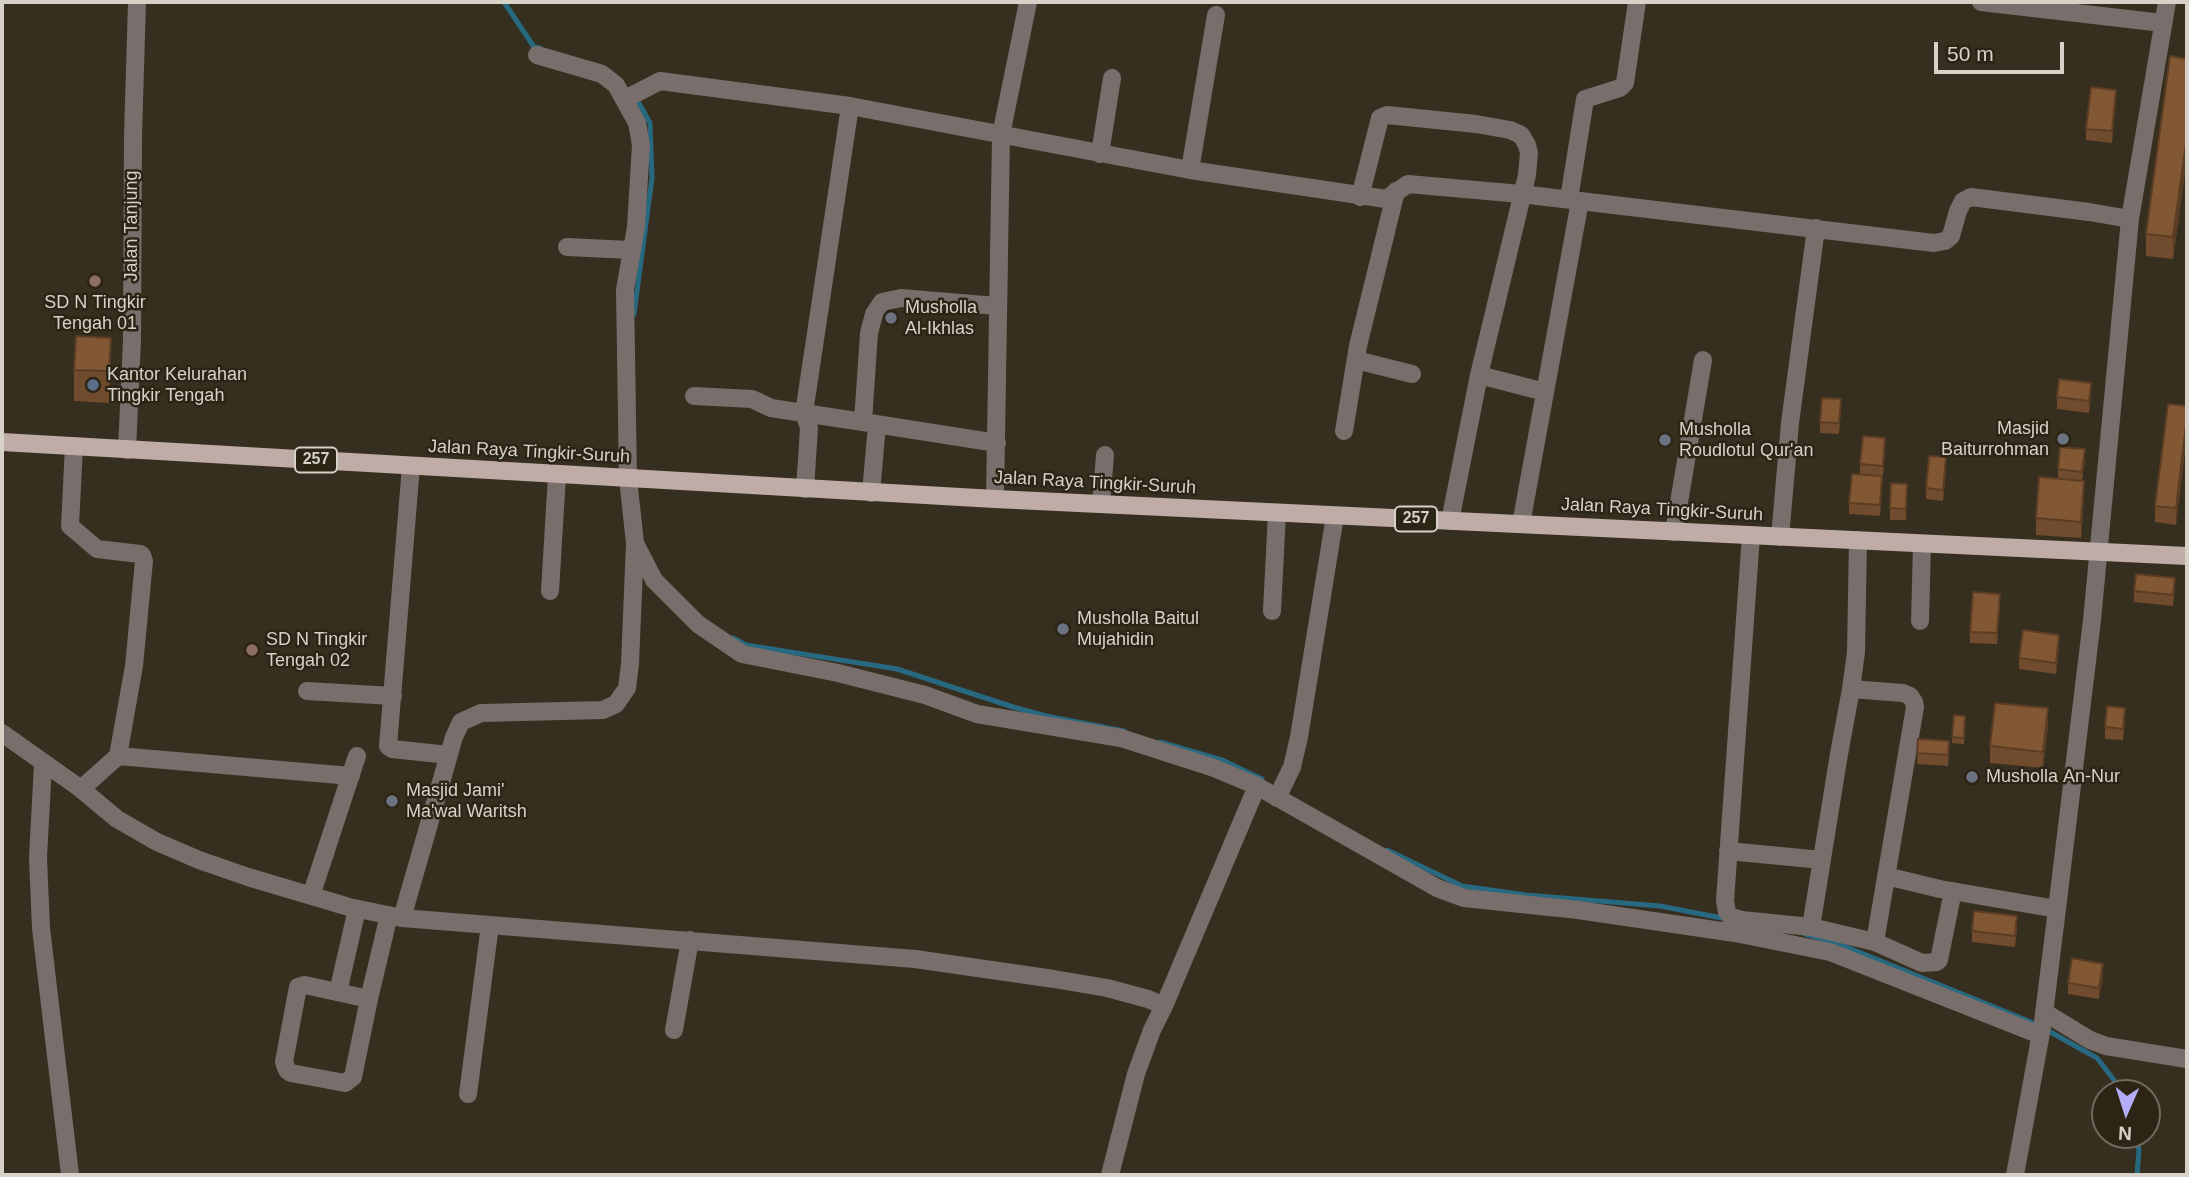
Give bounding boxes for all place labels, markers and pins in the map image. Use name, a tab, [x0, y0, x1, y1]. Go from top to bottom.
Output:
marker: SD N Tingkir Tengah 01	[87, 273, 103, 289]
place label: SD N Tingkir Tengah 01	[44, 292, 146, 334]
place label: Musholla Al-Ikhlas	[905, 297, 977, 340]
marker: Musholla Al-Ikhlas	[883, 310, 899, 326]
place label: Kantor Kelurahan Tingkir Tengah	[107, 364, 247, 406]
marker: Kantor Kelurahan Tingkir Tengah	[85, 377, 101, 393]
place label: Masjid Baiturrohman	[1941, 418, 2049, 460]
place label: Musholla Roudlotul Qur'an	[1679, 419, 1814, 462]
marker: Masjid Baiturrohman	[2055, 431, 2071, 447]
marker: Musholla Roudlotul Qur'an	[1657, 432, 1673, 448]
place label: Musholla Baitul Mujahidin	[1077, 608, 1199, 650]
marker: Musholla Baitul Mujahidin	[1055, 621, 1071, 637]
place label: SD N Tingkir Tengah 02	[266, 629, 367, 672]
marker: SD N Tingkir Tengah 02	[244, 642, 260, 658]
place label: Musholla An-Nur	[1986, 766, 2120, 788]
marker: Musholla An-Nur	[1964, 769, 1980, 785]
place label: Masjid Jami' Ma'wal Waritsh	[406, 780, 527, 822]
marker: Masjid Jami' Ma'wal Waritsh	[384, 793, 400, 809]

